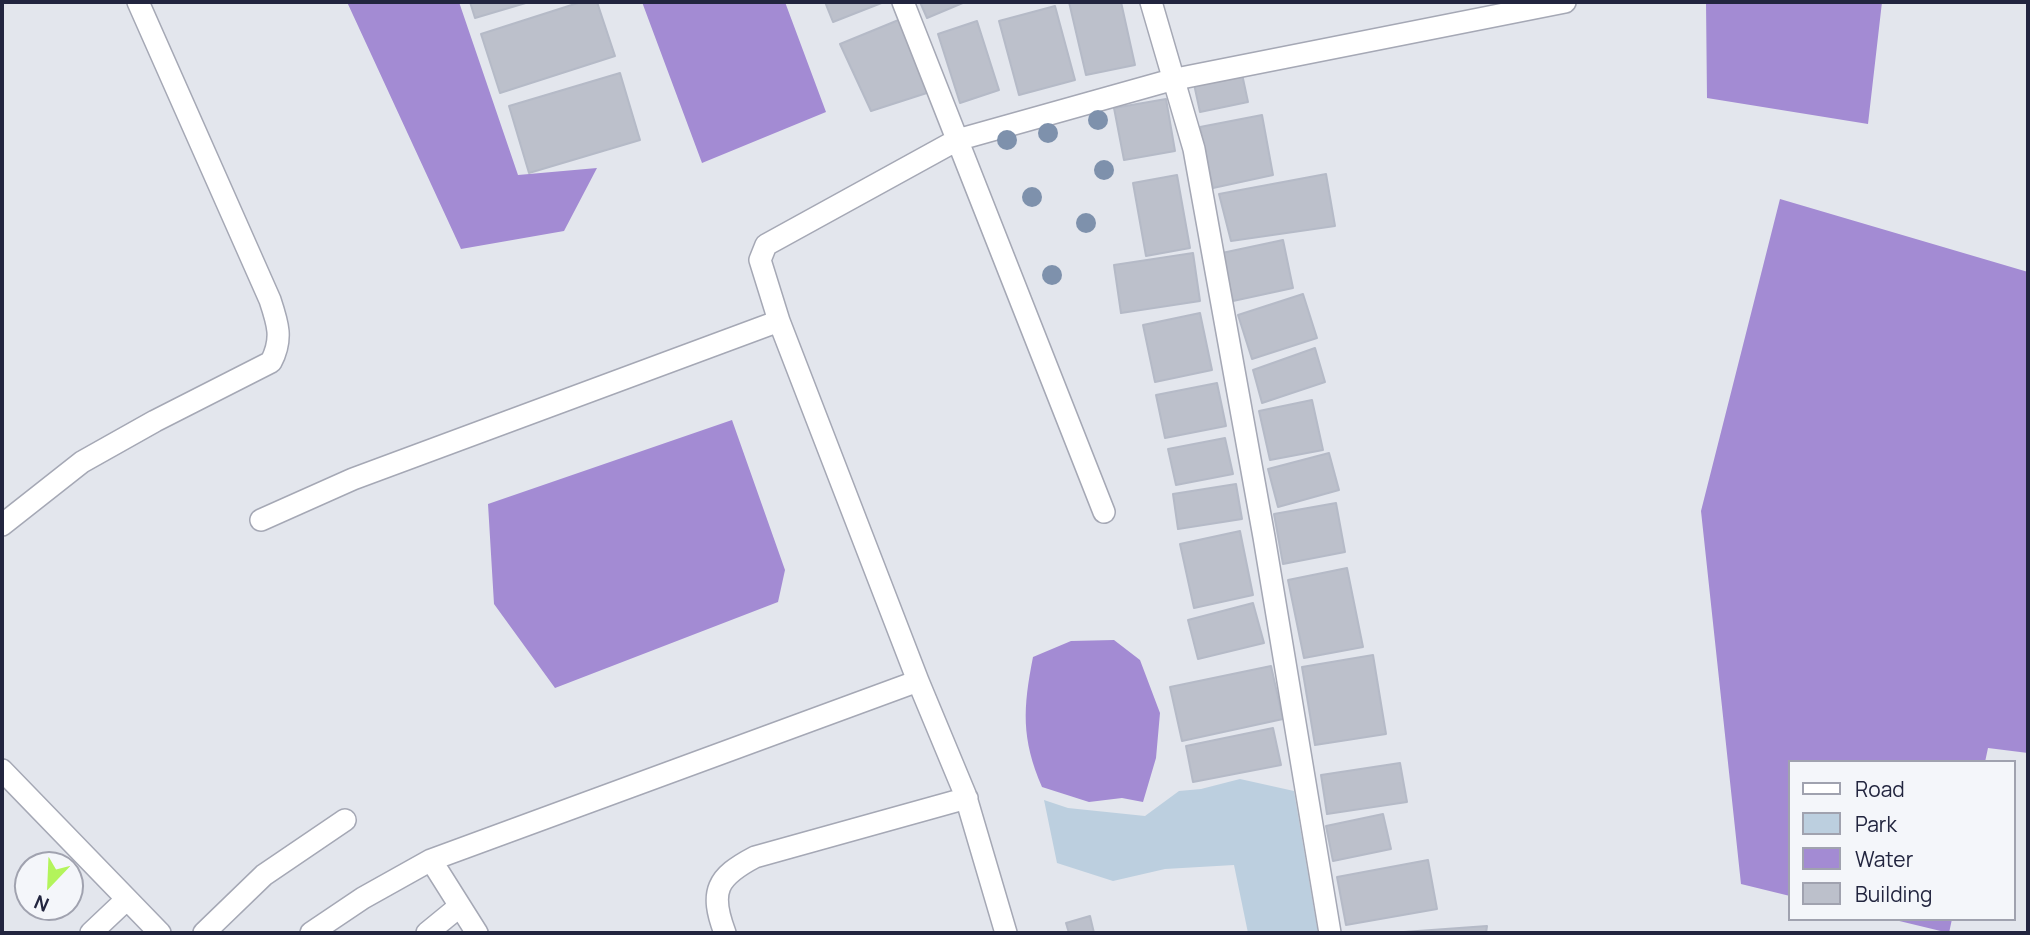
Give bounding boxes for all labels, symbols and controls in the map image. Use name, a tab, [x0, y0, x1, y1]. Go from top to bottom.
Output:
legend	[1788, 760, 2016, 921]
text: Road	[1855, 775, 1905, 803]
text: Park	[1855, 810, 1897, 838]
text: Water	[1855, 845, 1913, 873]
north arrow	[14, 851, 84, 921]
text: Building	[1855, 880, 1932, 908]
text: N	[30, 889, 53, 918]

